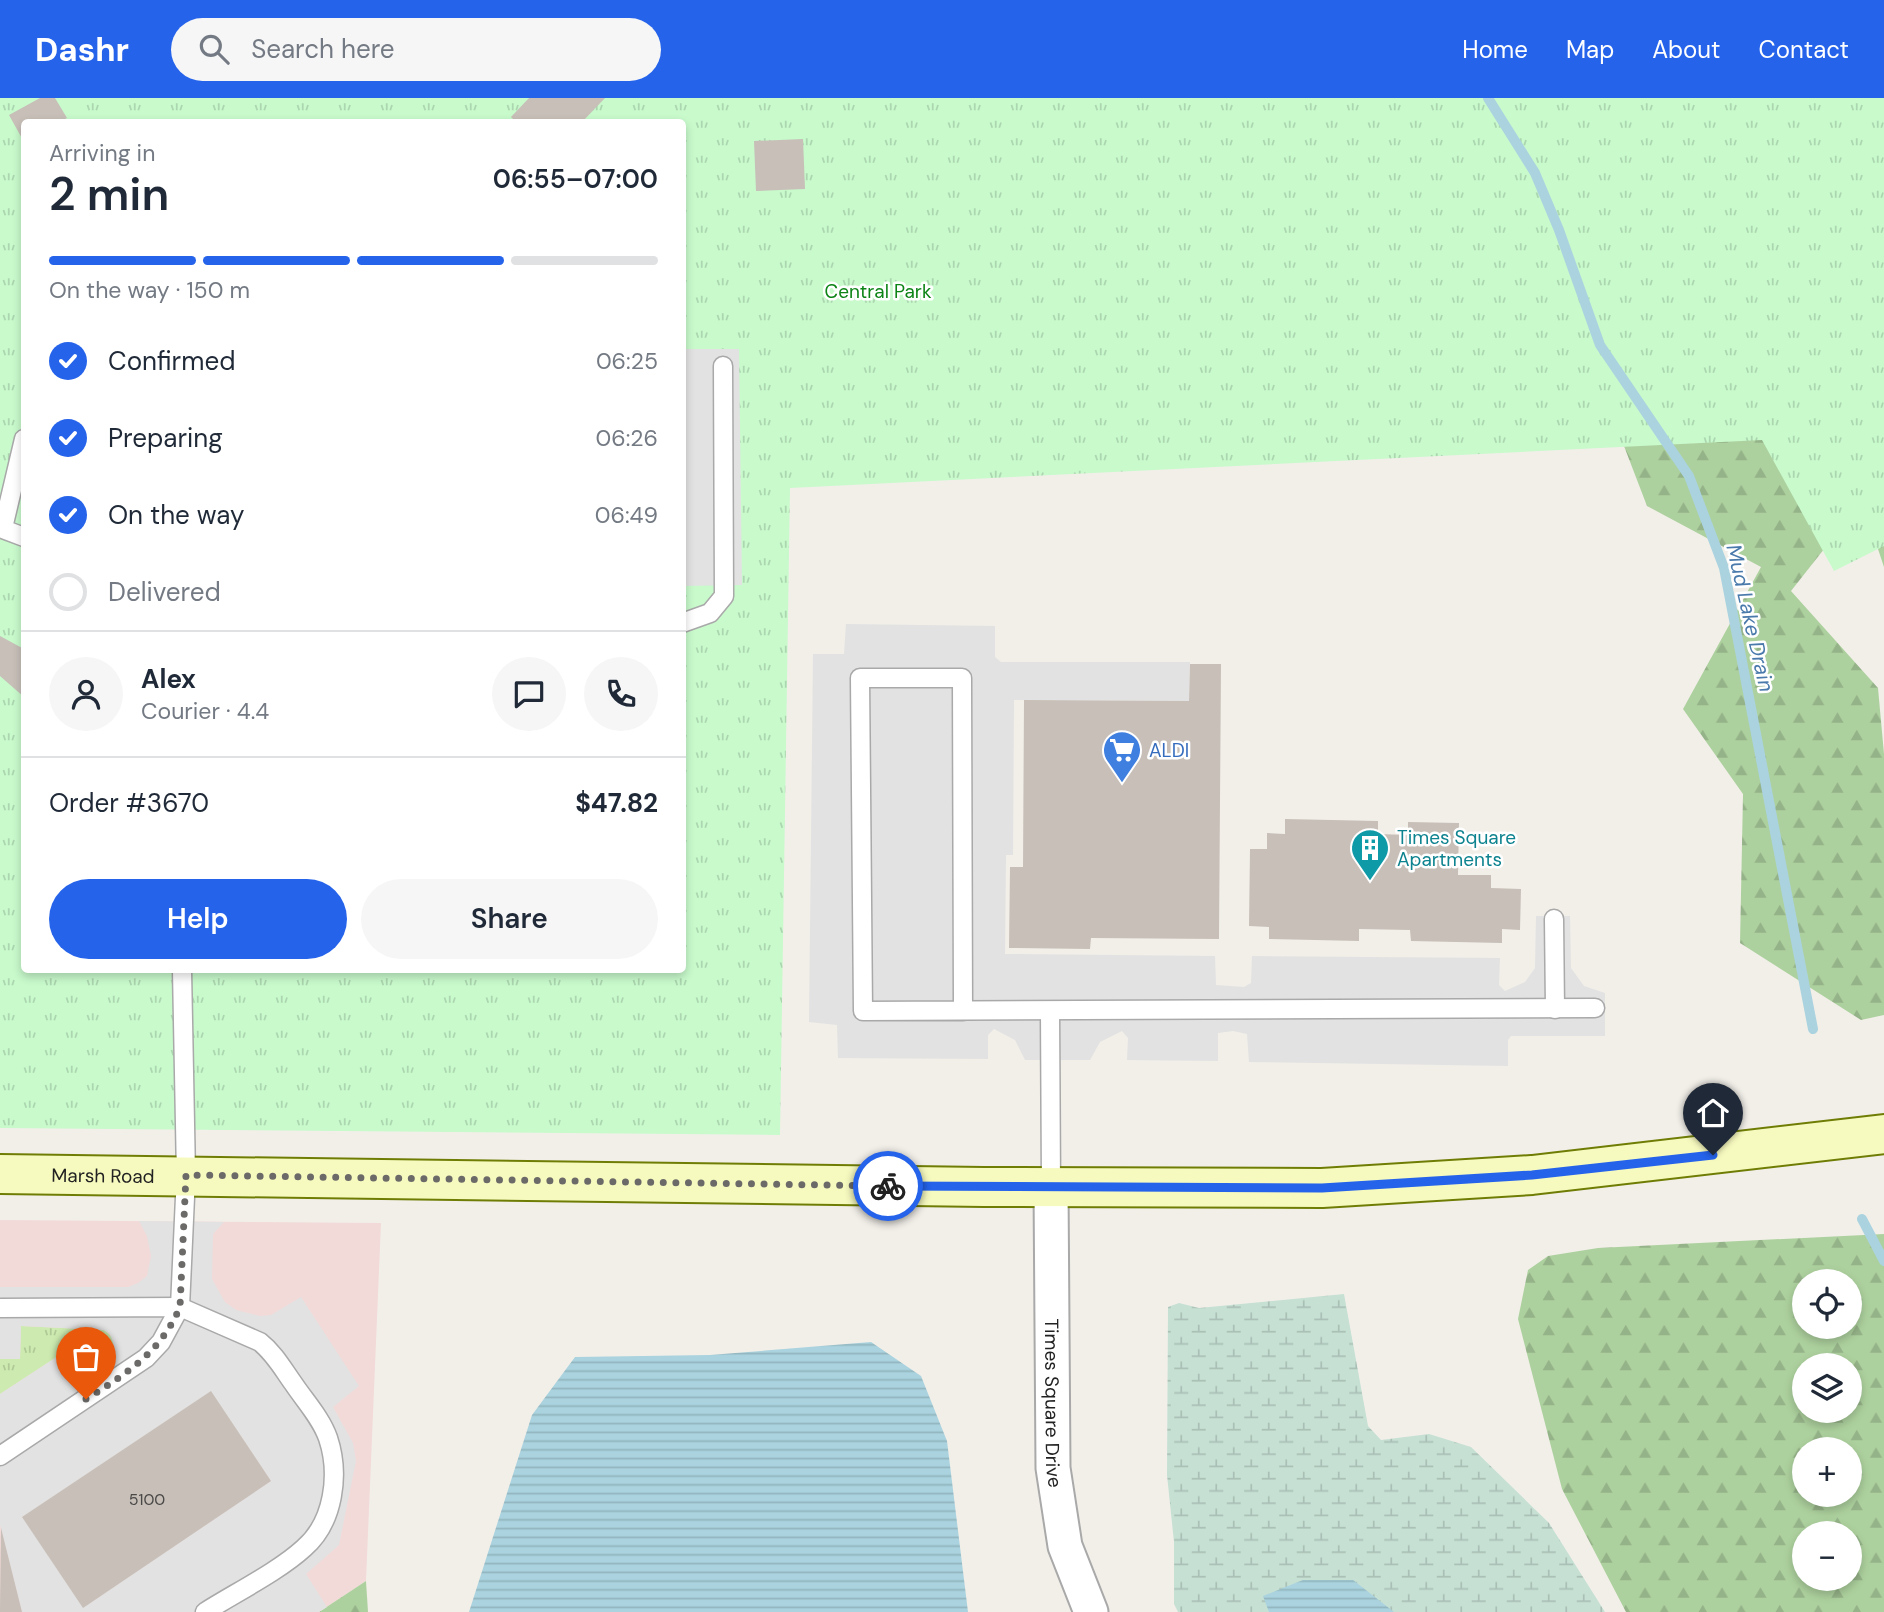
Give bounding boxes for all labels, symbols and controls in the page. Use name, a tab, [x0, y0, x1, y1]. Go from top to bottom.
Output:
search box	[171, 18, 661, 81]
text: Dashr	[35, 28, 129, 71]
icon: search	[195, 30, 233, 68]
text: Search here	[251, 32, 395, 66]
text: Home	[1462, 34, 1528, 65]
text: Map	[1566, 34, 1614, 65]
text: About	[1652, 34, 1721, 65]
text: Contact	[1759, 34, 1849, 65]
text: Arriving in	[49, 138, 155, 168]
text: 06:55–07:00	[493, 162, 658, 196]
text: 2 min	[49, 164, 169, 224]
text: On the way · 150 m	[49, 275, 250, 305]
park label: Central Park	[825, 279, 932, 304]
icon: check	[49, 342, 87, 380]
text: Confirmed	[108, 344, 235, 378]
text: 06:25	[596, 346, 658, 376]
icon: check	[49, 419, 87, 457]
text: Preparing	[108, 421, 223, 455]
text: 06:26	[595, 423, 658, 453]
icon: check	[49, 496, 87, 534]
text: On the way	[108, 498, 244, 532]
text: 06:49	[595, 500, 658, 530]
water label: Mud Lake Drain	[1719, 541, 1781, 695]
text: Delivered	[108, 575, 221, 609]
button: person	[49, 657, 123, 731]
button: chat	[492, 657, 566, 731]
button: phone	[584, 657, 658, 731]
text: Alex	[141, 662, 196, 696]
text: Courier · 4.4	[141, 696, 269, 726]
supermarket icon: ALDI	[1101, 729, 1143, 784]
place label: ALDI	[1149, 738, 1189, 763]
text: Order #3670	[49, 786, 209, 820]
text: $47.82	[575, 786, 658, 820]
place label: Times Square Apartments	[1397, 825, 1516, 872]
building icon: Times Square Apartments	[1349, 827, 1391, 882]
button: Help	[49, 879, 347, 959]
button: Share	[361, 879, 658, 959]
pin	[1683, 1083, 1743, 1155]
icon: home	[1694, 1094, 1732, 1132]
courier	[853, 1151, 923, 1221]
street label: Marsh Road	[51, 1162, 155, 1189]
icon: bike	[869, 1167, 907, 1205]
map controls	[1792, 1269, 1862, 1591]
button: locate	[1792, 1269, 1862, 1339]
street label: Times Square Drive	[1039, 1318, 1068, 1489]
pin	[56, 1327, 116, 1399]
icon: bag	[67, 1338, 105, 1376]
button: layers	[1792, 1353, 1862, 1423]
button: +	[1792, 1437, 1862, 1507]
house number: 5100	[129, 1489, 165, 1510]
button: −	[1792, 1521, 1862, 1591]

